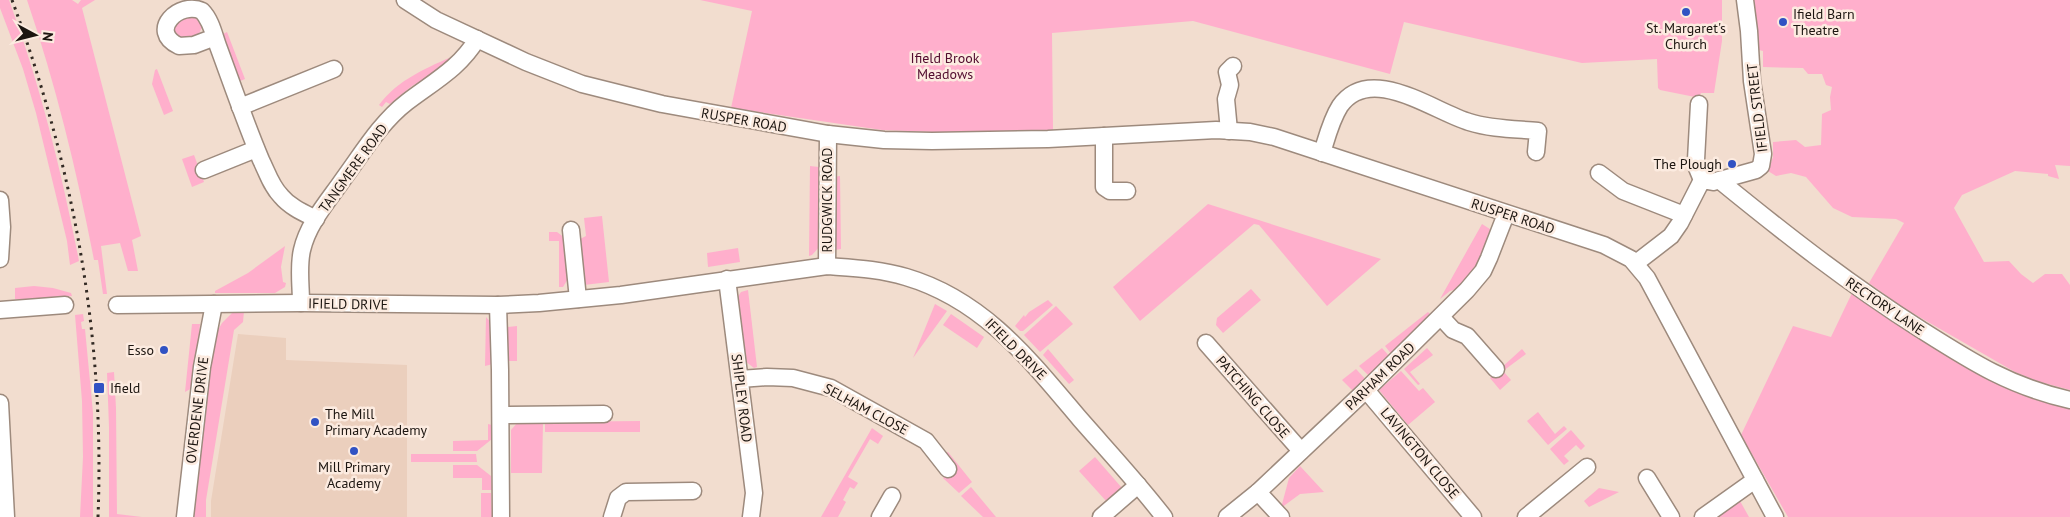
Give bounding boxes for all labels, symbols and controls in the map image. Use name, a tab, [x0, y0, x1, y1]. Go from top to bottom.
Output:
place label: Ifield Barn Theatre	[1793, 5, 1855, 39]
marker: St. Margaret's Church	[1680, 6, 1692, 18]
north arrow	[10, 10, 60, 60]
marker: Ifield Barn Theatre	[1777, 16, 1789, 28]
place label: St. Margaret's Church	[1646, 19, 1726, 53]
text: N	[38, 31, 57, 42]
park label: Ifield Brook Meadows	[911, 49, 980, 83]
street label: IFIELD STREET	[1743, 62, 1771, 153]
street label: RUSPER ROAD	[700, 104, 788, 136]
street label: TANGMERE ROAD	[315, 120, 391, 216]
street label: RUDGWICK ROAD	[818, 148, 836, 253]
place label: The Plough	[1654, 155, 1722, 173]
marker: The Plough	[1726, 158, 1738, 170]
street label: RUSPER ROAD	[1469, 194, 1557, 238]
street label: RECTORY LANE	[1842, 273, 1928, 339]
street label: IFIELD DRIVE	[308, 294, 388, 314]
street label: IFIELD DRIVE	[981, 314, 1051, 384]
street label: PARHAM ROAD	[1341, 338, 1419, 414]
place label: Esso	[127, 341, 154, 359]
marker: Esso	[158, 344, 170, 356]
street label: PATCHING CLOSE	[1212, 352, 1294, 442]
street label: SHIPLEY ROAD	[728, 353, 756, 443]
street label: OVERDENE DRIVE	[182, 356, 212, 464]
place label: Ifield	[110, 379, 140, 397]
street label: SELHAM CLOSE	[821, 379, 911, 439]
marker: Ifield	[92, 381, 106, 395]
street label: LAVINGTON CLOSE	[1377, 404, 1463, 502]
place label: The Mill Primary Academy	[325, 405, 428, 439]
marker: The Mill Primary Academy	[309, 416, 321, 428]
marker: Mill Primary Academy	[348, 445, 360, 457]
place label: Mill Primary Academy	[318, 458, 391, 492]

